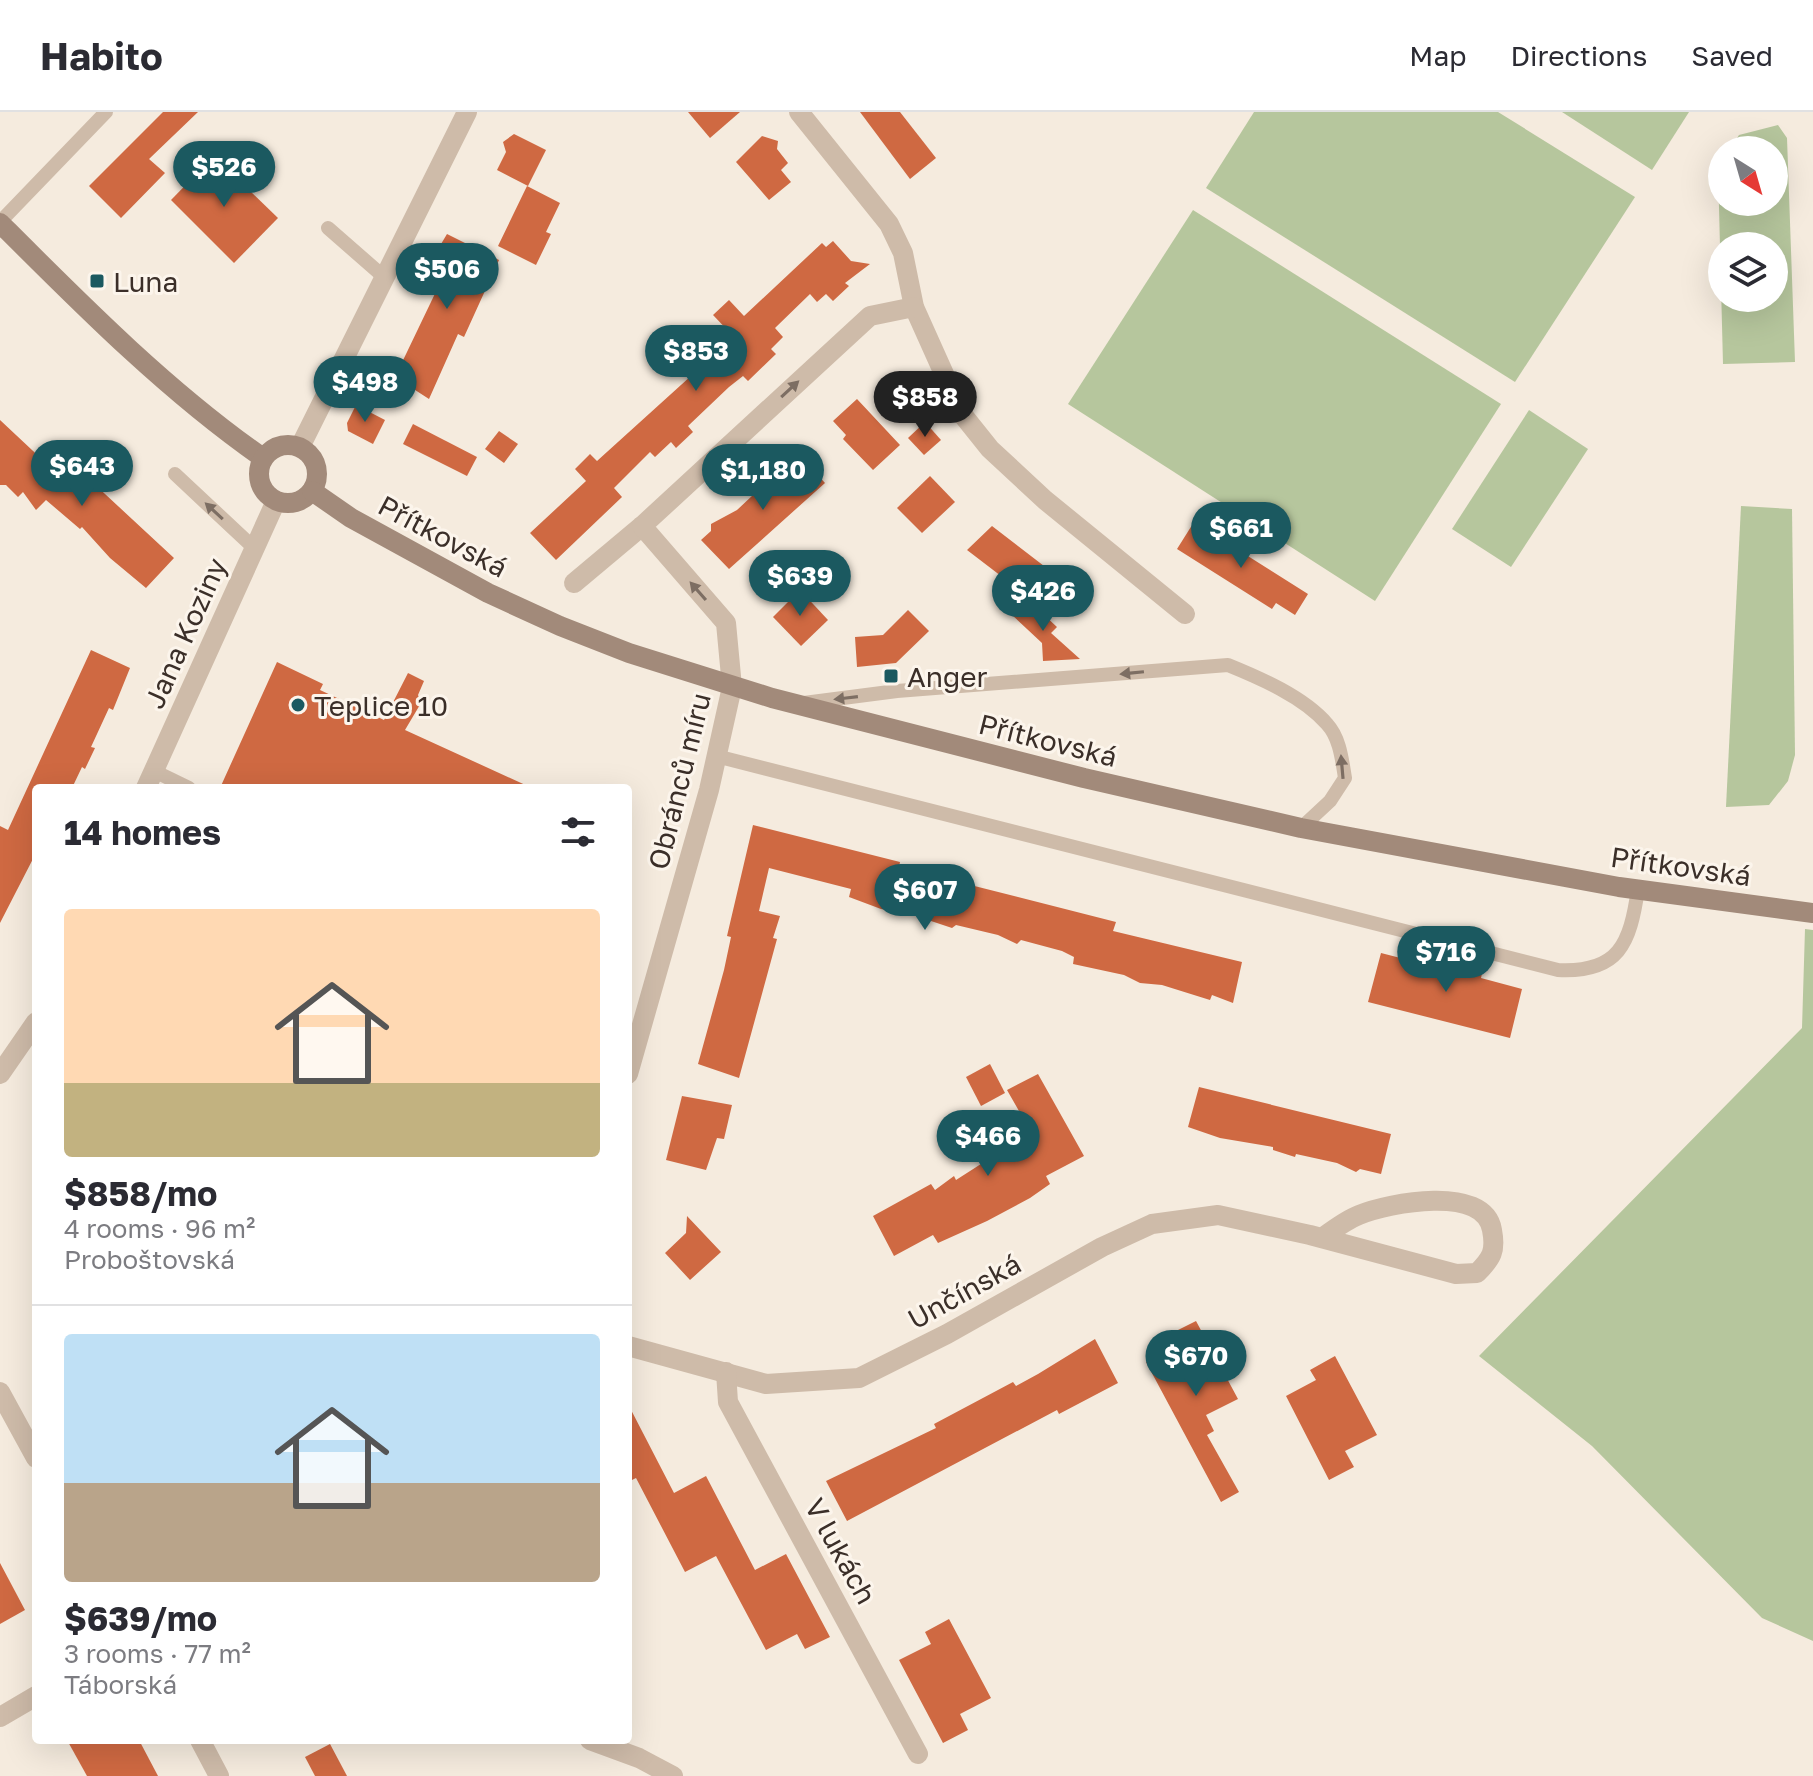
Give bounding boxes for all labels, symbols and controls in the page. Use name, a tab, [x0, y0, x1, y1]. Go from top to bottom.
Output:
text: Habito	[40, 33, 163, 78]
text: Map	[1409, 39, 1466, 72]
text: Directions	[1510, 39, 1647, 72]
text: Saved	[1691, 39, 1773, 72]
north arrow	[1708, 136, 1788, 216]
map controls	[1708, 136, 1788, 312]
pin: $526	[177, 141, 271, 209]
text: $526	[191, 151, 257, 182]
button: layers	[1708, 232, 1788, 312]
pin: $506	[400, 243, 494, 311]
text: $506	[414, 253, 480, 284]
place label: Luna	[113, 265, 178, 298]
marker: Luna	[88, 272, 106, 290]
pin: $853	[649, 325, 743, 393]
text: $853	[663, 335, 729, 366]
pin: $498	[318, 356, 412, 424]
text: $498	[332, 366, 398, 397]
pin: $858	[878, 371, 972, 439]
one-way arrow	[780, 380, 799, 398]
text: $858	[892, 381, 958, 412]
pin: $643	[35, 440, 129, 508]
pin: $1,180	[698, 444, 828, 512]
text: $643	[49, 450, 115, 481]
text: $1,180	[720, 454, 806, 485]
street label: Přítkovská	[373, 488, 513, 584]
one-way arrow	[205, 502, 224, 521]
pin: $661	[1194, 502, 1288, 570]
text: $661	[1209, 512, 1273, 543]
pin: $639	[753, 550, 847, 618]
street label: Jana Koziny	[137, 552, 233, 713]
text: $639	[767, 560, 833, 591]
pin: $426	[996, 565, 1090, 633]
text: $426	[1010, 575, 1076, 606]
one-way arrow	[690, 582, 707, 602]
place label: Anger	[907, 660, 987, 693]
one-way arrow	[1119, 666, 1144, 679]
marker: Anger	[882, 667, 900, 685]
place label: Teplice 10	[314, 689, 448, 722]
street label: Obránců míru	[641, 689, 717, 873]
one-way arrow	[833, 692, 858, 705]
marker: Teplice 10	[289, 696, 307, 714]
street label: Přítkovská	[975, 707, 1121, 773]
one-way arrow	[1335, 755, 1348, 780]
icon: filters	[556, 810, 600, 854]
text: 14 homes	[64, 812, 221, 852]
street label: Přítkovská	[1609, 840, 1753, 892]
pin: $607	[878, 864, 972, 932]
text: $607	[892, 874, 958, 905]
pin: $716	[1399, 926, 1493, 994]
text: $716	[1415, 936, 1477, 967]
icon: home	[260, 961, 404, 1105]
pin: $466	[941, 1110, 1035, 1178]
text: $466	[955, 1120, 1021, 1151]
text: $858/mo	[64, 1173, 218, 1213]
text: 4 rooms · 96 m²	[64, 1213, 255, 1244]
text: Proboštovská	[64, 1244, 235, 1275]
street label: Unčínská	[902, 1247, 1026, 1335]
pin: $670	[1149, 1330, 1243, 1398]
text: $670	[1163, 1340, 1229, 1371]
icon: home	[260, 1386, 404, 1530]
street label: V lukách	[799, 1492, 883, 1610]
text: $639/mo	[64, 1598, 217, 1638]
text: 3 rooms · 77 m²	[64, 1638, 251, 1669]
text: Táborská	[64, 1669, 177, 1700]

